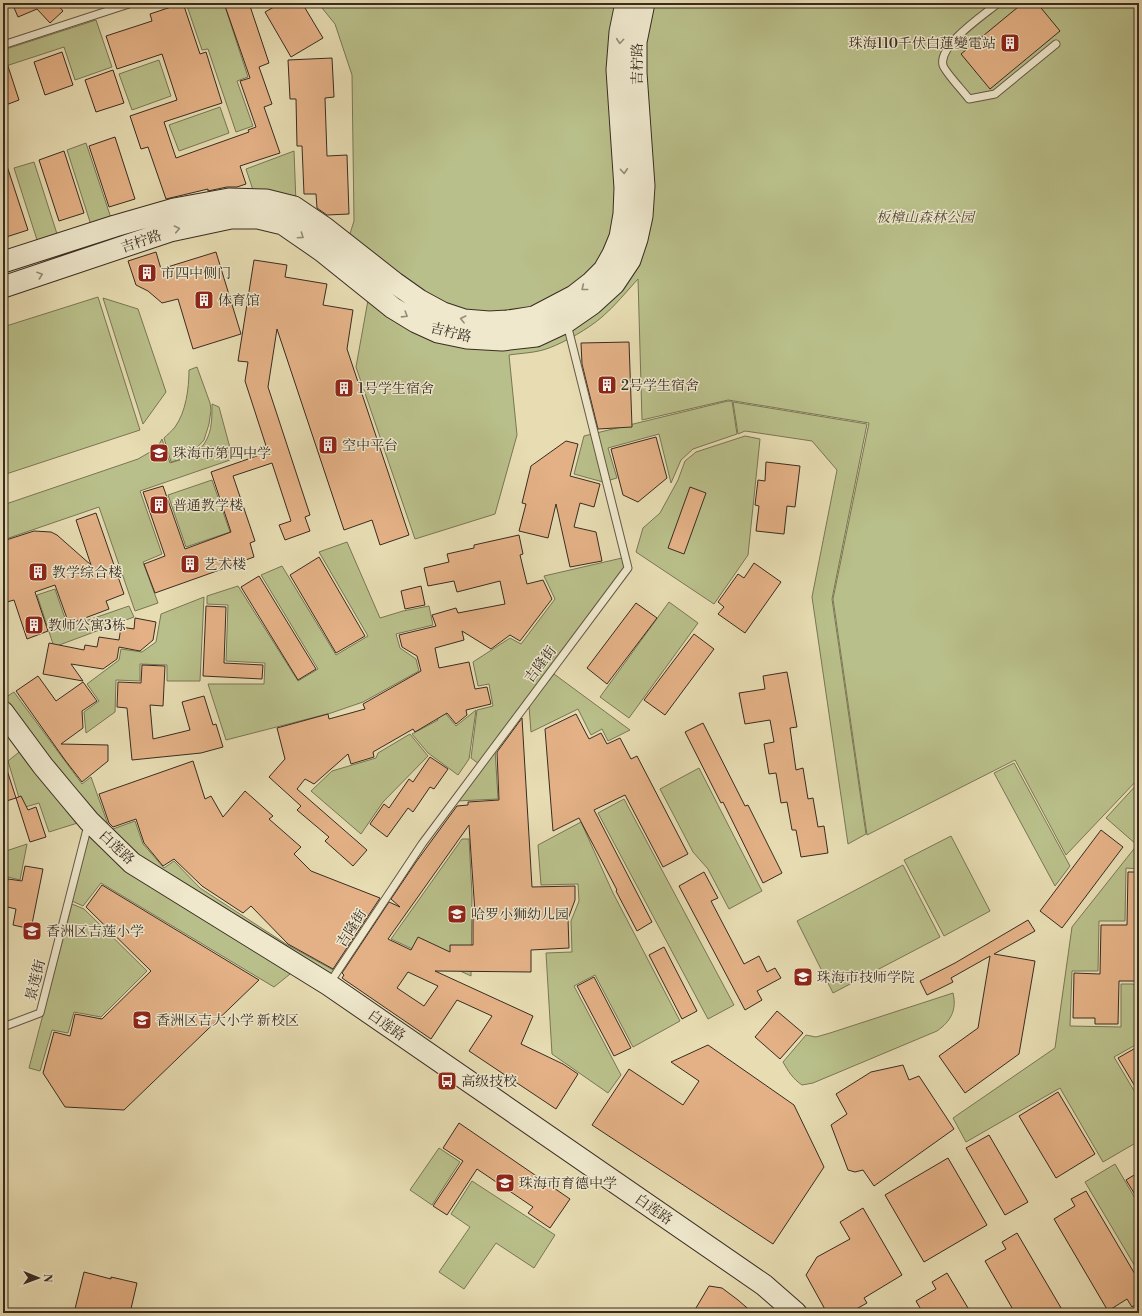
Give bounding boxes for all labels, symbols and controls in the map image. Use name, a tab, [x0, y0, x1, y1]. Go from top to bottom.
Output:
building icon: 珠海110千伏白蓮變電站	[999, 32, 1021, 54]
place label: 珠海110千伏白蓮變電站	[849, 35, 996, 53]
one-way arrow	[615, 38, 624, 44]
street label: 吉柠路	[629, 43, 647, 85]
one-way arrow	[619, 168, 628, 174]
park label: 板樟山森林公园	[876, 209, 976, 227]
one-way arrow	[173, 226, 180, 234]
street label: 吉柠路	[119, 227, 164, 257]
one-way arrow	[297, 232, 304, 239]
building icon: 市四中侧门	[136, 262, 158, 284]
place label: 市四中侧门	[161, 265, 231, 283]
one-way arrow	[36, 271, 43, 279]
one-way arrow	[581, 283, 588, 290]
building icon: 体育馆	[193, 289, 215, 311]
place label: 体育馆	[218, 292, 260, 310]
one-way arrow	[400, 310, 407, 317]
one-way arrow	[459, 315, 466, 323]
street label: 吉柠路	[428, 319, 473, 347]
building icon: 2号学生宿舍	[596, 374, 618, 396]
building icon: 1号学生宿舍	[333, 377, 355, 399]
place label: 2号学生宿舍	[621, 377, 699, 395]
place label: 1号学生宿舍	[358, 380, 434, 398]
building icon: 空中平台	[317, 434, 339, 456]
place label: 空中平台	[342, 437, 398, 455]
school or university icon: 珠海市第四中学	[148, 442, 170, 464]
place label: 珠海市第四中学	[173, 445, 271, 463]
building icon: 普通教学楼	[148, 494, 170, 516]
place label: 普通教学楼	[173, 497, 243, 515]
building icon: 艺术楼	[179, 553, 201, 575]
place label: 艺术楼	[204, 556, 246, 574]
building icon: 教学综合楼	[27, 561, 49, 583]
place label: 教学综合楼	[52, 564, 122, 582]
building icon: 教师公寓3栋	[23, 614, 45, 636]
place label: 教师公寓3栋	[48, 617, 126, 635]
street label: 吉隆街	[521, 642, 561, 687]
street label: 白莲路	[95, 827, 138, 869]
school or university icon: 哈罗小狮幼儿园	[446, 903, 468, 925]
street label: 吉隆街	[333, 906, 371, 951]
place label: 哈罗小狮幼儿园	[471, 906, 569, 924]
school or university icon: 香洲区吉莲小学	[21, 920, 43, 942]
place label: 香洲区吉莲小学	[46, 923, 144, 941]
street label: 景莲街	[22, 958, 50, 1003]
school or university icon: 珠海市技师学院	[792, 966, 814, 988]
place label: 珠海市技师学院	[817, 969, 915, 987]
street label: 白莲路	[364, 1006, 409, 1045]
school or university icon: 香洲区吉大小学 新校区	[131, 1009, 153, 1031]
place label: 香洲区吉大小学 新校区	[156, 1012, 299, 1030]
bus stop icon: 高级技校	[436, 1070, 458, 1092]
place label: 高级技校	[461, 1073, 517, 1091]
school or university icon: 珠海市育德中学	[494, 1172, 516, 1194]
place label: 珠海市育德中学	[519, 1175, 617, 1193]
street label: 白莲路	[631, 1190, 676, 1229]
north arrow	[18, 1258, 58, 1298]
text: N	[40, 1274, 54, 1283]

